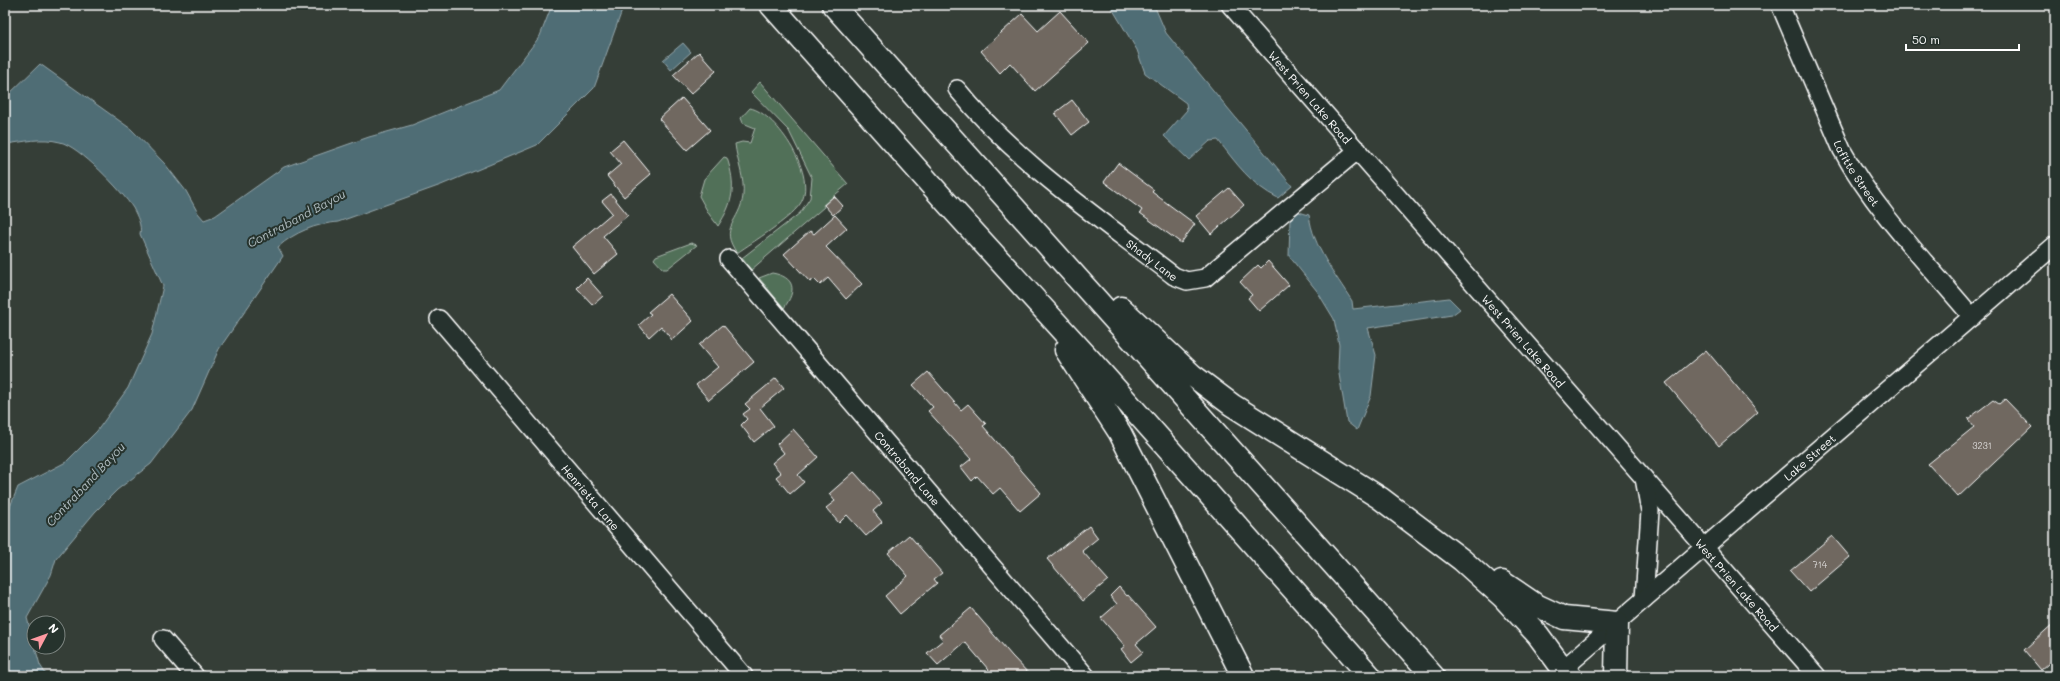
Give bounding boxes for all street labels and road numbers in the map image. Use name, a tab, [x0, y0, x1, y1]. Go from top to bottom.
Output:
street label: West Prien Lake Road	[1266, 47, 1355, 146]
street label: Lafitte Street	[1831, 137, 1884, 209]
street label: Shady Lane	[1124, 235, 1181, 284]
street label: West Prien Lake Road	[1479, 291, 1568, 390]
street label: Contraband Lane	[872, 427, 944, 509]
street label: Lake Street	[1780, 430, 1838, 483]
street label: Henrietta Lane	[559, 461, 623, 533]
street label: West Prien Lake Road	[1692, 535, 1782, 634]

